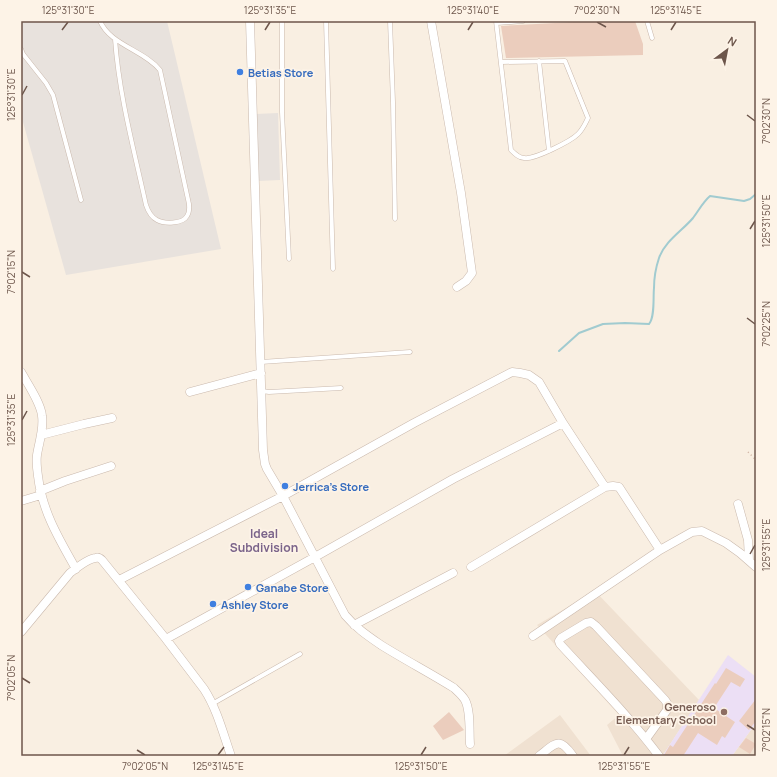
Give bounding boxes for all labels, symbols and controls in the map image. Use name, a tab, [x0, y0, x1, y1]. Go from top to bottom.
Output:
text: 125°31'30"E	[42, 3, 95, 17]
text: 125°31'35"E	[244, 3, 296, 17]
text: 125°31'40"E	[447, 3, 499, 17]
text: 7°02'30"N	[574, 3, 620, 17]
text: 125°31'45"E	[650, 3, 702, 17]
north arrow	[707, 30, 747, 70]
text: N	[725, 33, 740, 50]
place label: Betias Store	[248, 65, 314, 80]
marker: Betias Store	[235, 67, 245, 77]
text: 125°31'30"E	[4, 68, 18, 121]
text: 7°02'30"N	[759, 98, 773, 144]
text: 125°31'50"E	[759, 194, 773, 247]
text: 7°02'15"N	[4, 250, 18, 294]
text: 7°02'25"N	[759, 301, 773, 347]
text: 125°31'35"E	[4, 394, 18, 446]
place label: Jerrica's Store	[293, 479, 369, 494]
marker: Jerrica's Store	[280, 481, 290, 491]
text: 125°31'55"E	[759, 518, 773, 571]
district label: Ideal Subdivision	[230, 525, 298, 556]
place label: Ganabe Store	[256, 580, 329, 595]
marker: Ganabe Store	[243, 582, 253, 592]
place label: Ashley Store	[221, 597, 289, 612]
marker: Ashley Store	[208, 599, 218, 609]
text: 7°02'05"N	[4, 655, 18, 701]
place label: Generoso Elementary School	[616, 699, 716, 727]
marker: Generoso Elementary School	[719, 707, 729, 717]
text: 7°02'15"N	[759, 708, 773, 752]
text: 7°02'05"N	[122, 759, 168, 773]
text: 125°31'45"E	[192, 759, 244, 773]
text: 125°31'50"E	[395, 759, 448, 773]
text: 125°31'55"E	[598, 759, 651, 773]

